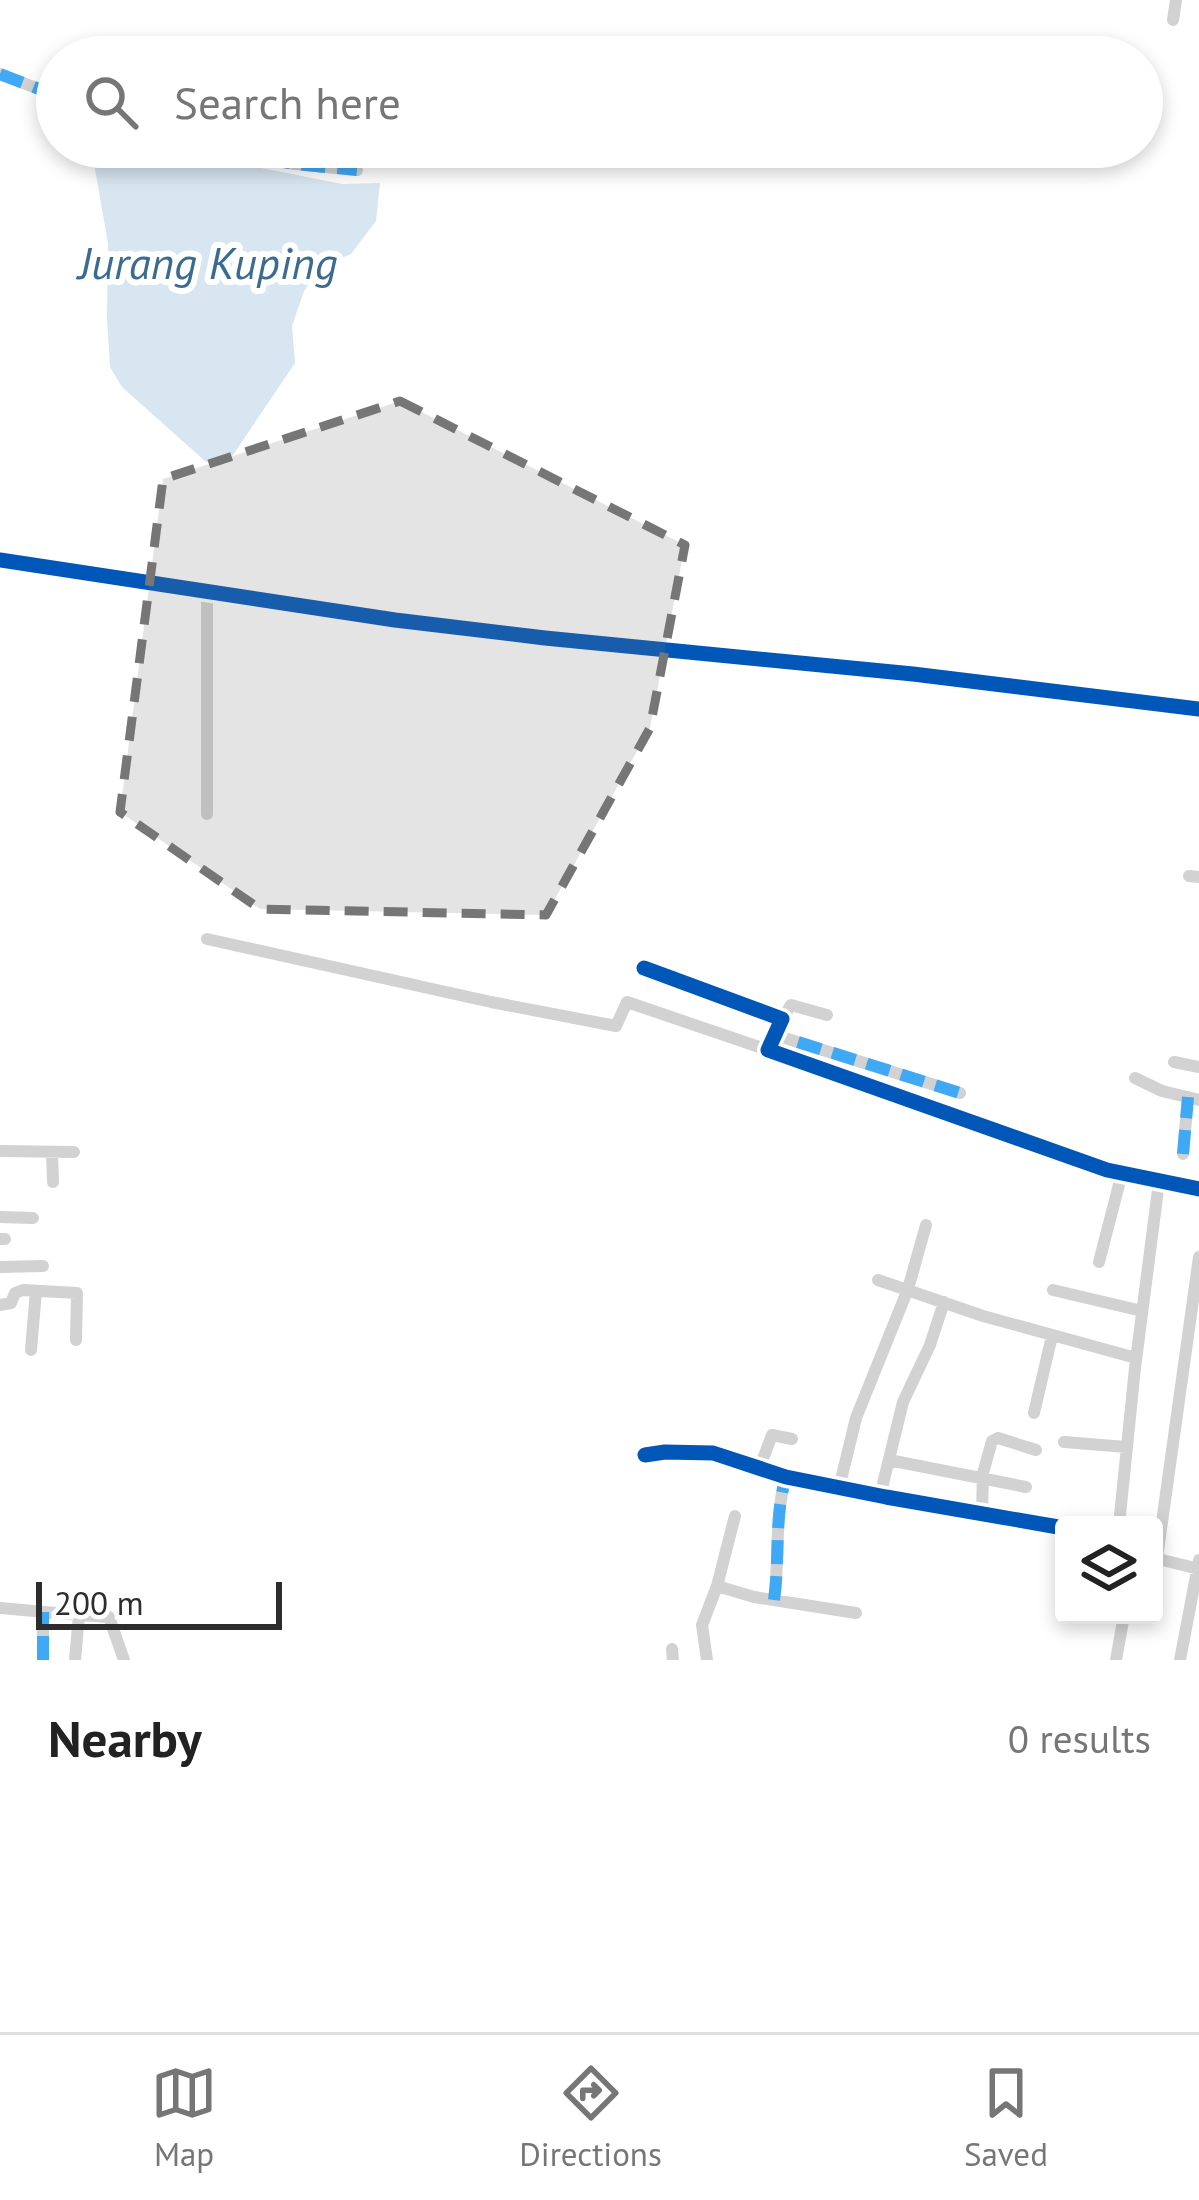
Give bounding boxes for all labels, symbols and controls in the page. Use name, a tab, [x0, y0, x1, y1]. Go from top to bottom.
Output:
search box	[36, 36, 1163, 168]
icon: search	[78, 69, 144, 135]
text: Search here	[174, 73, 401, 131]
water label: Jurang Kuping	[75, 233, 338, 291]
map controls	[1055, 1516, 1163, 1624]
button: layers	[1055, 1516, 1163, 1624]
scale bar	[36, 1576, 282, 1629]
text: 200 m	[54, 1581, 144, 1624]
text: Nearby	[48, 1705, 202, 1771]
text: 0 results	[1008, 1713, 1151, 1764]
tab: Map	[151, 2060, 217, 2175]
tab: Directions	[519, 2060, 662, 2175]
tab: Saved	[964, 2060, 1048, 2175]

